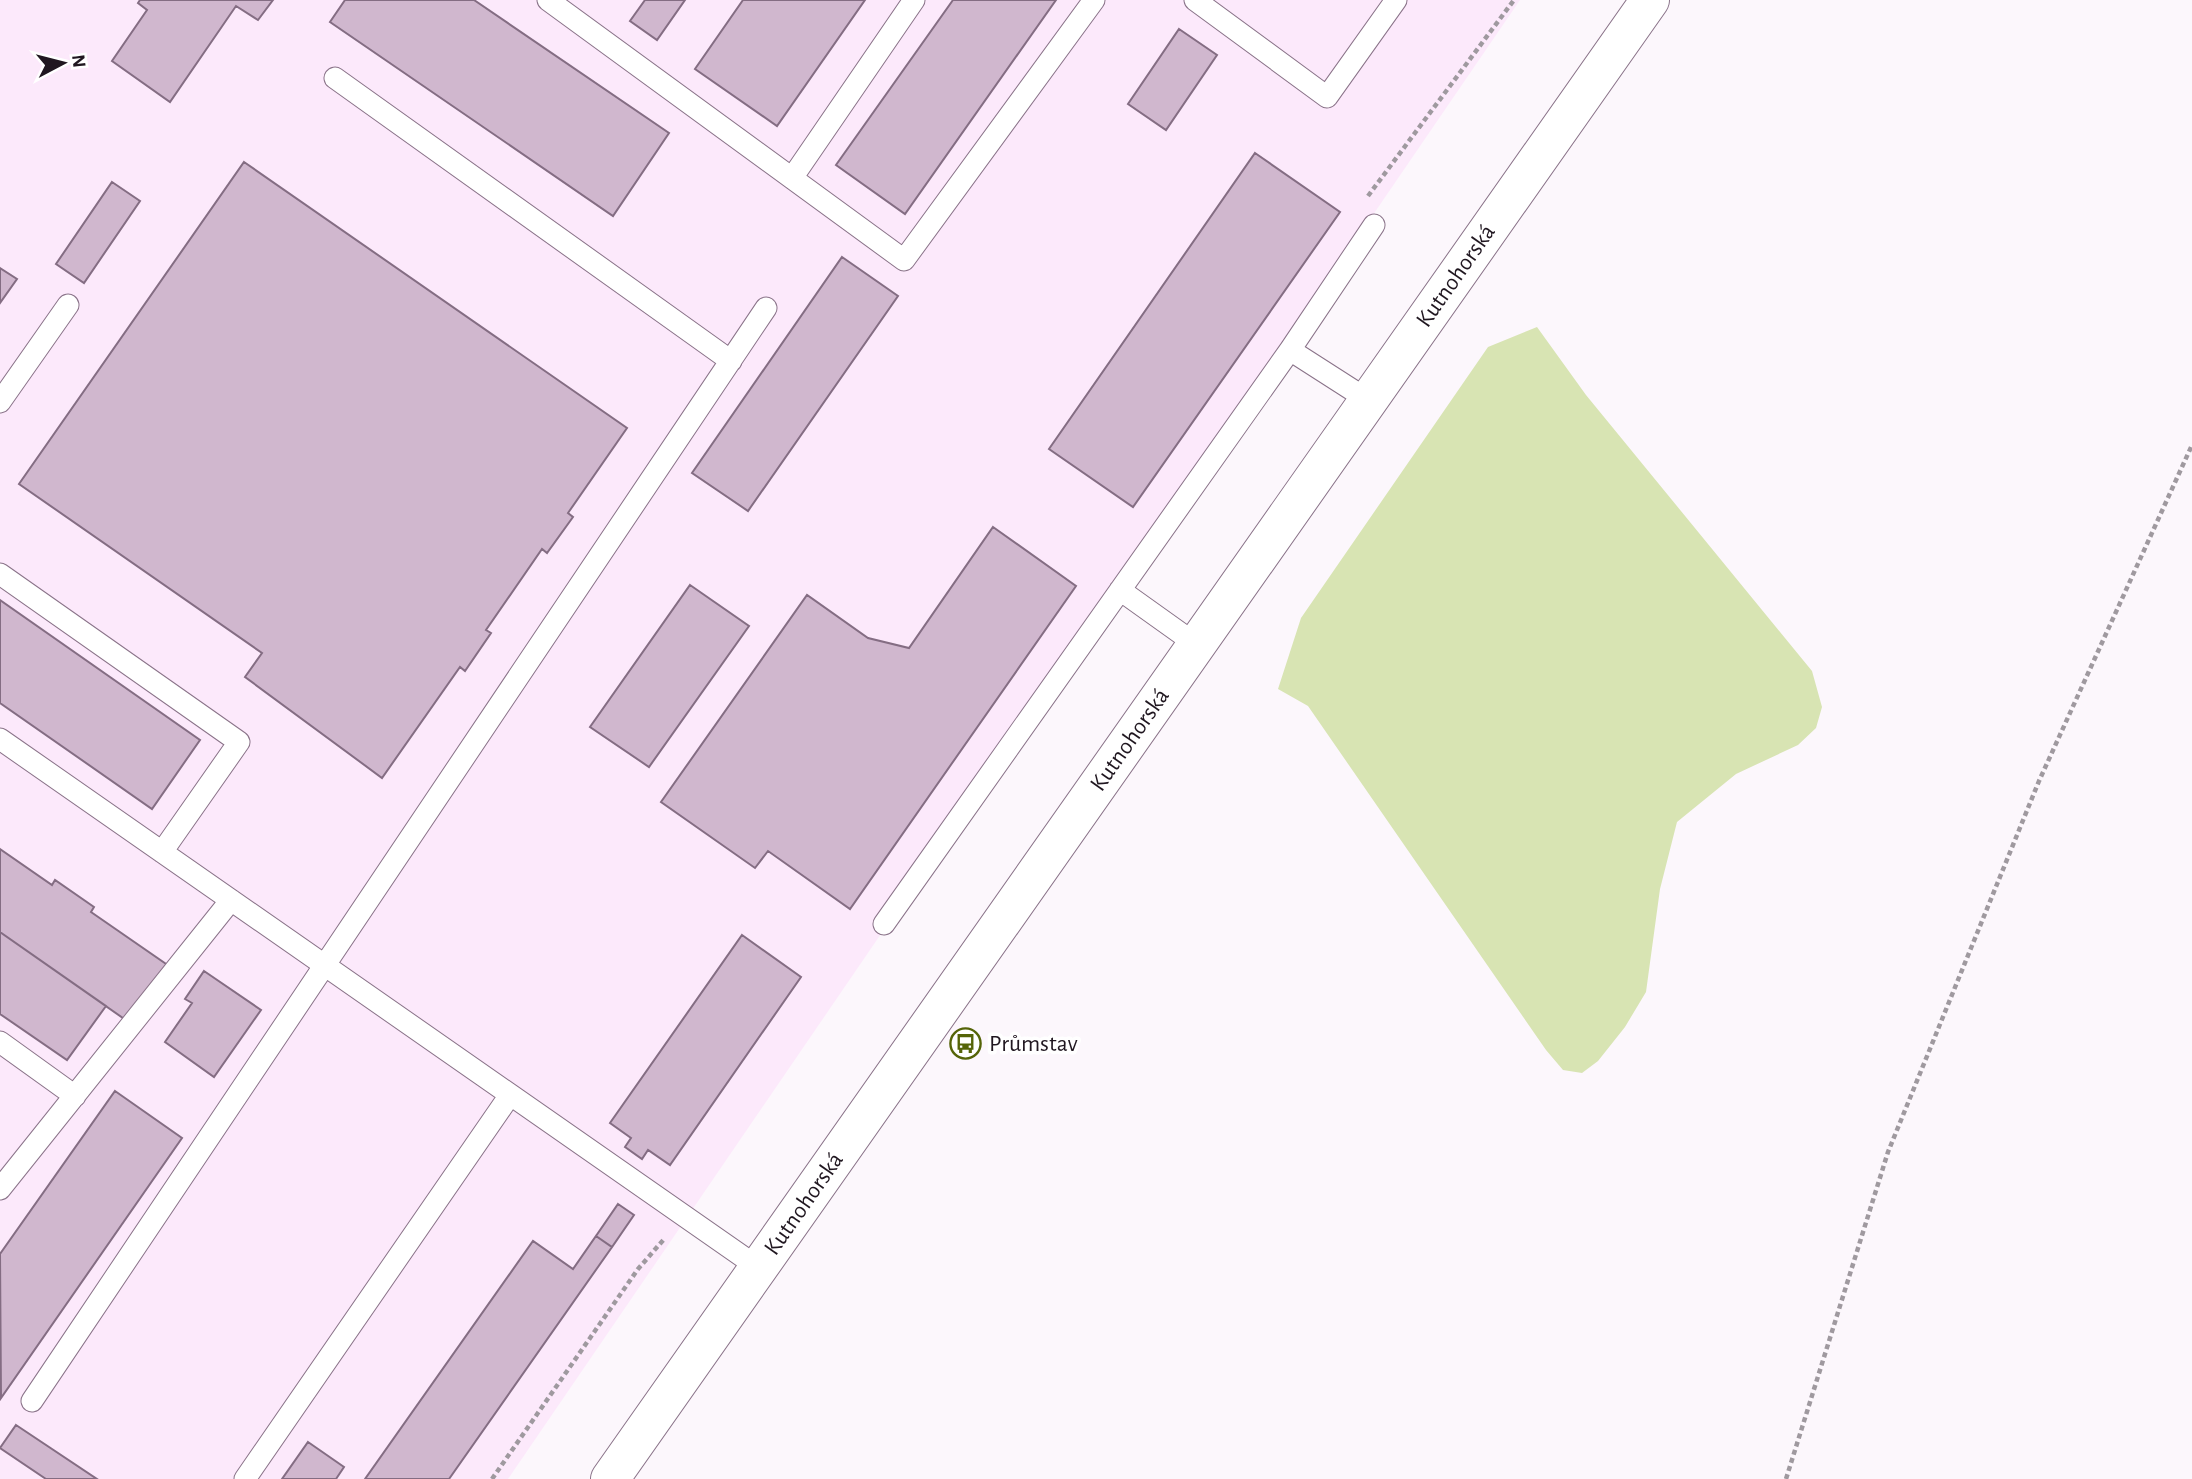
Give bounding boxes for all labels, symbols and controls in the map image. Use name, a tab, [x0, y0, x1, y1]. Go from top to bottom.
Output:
north arrow	[28, 28, 98, 98]
text: N	[68, 53, 89, 69]
street label: Kutnohorská	[1412, 220, 1500, 332]
street label: Kutnohorská	[1086, 684, 1174, 796]
bus stop icon: Průmstav	[949, 1027, 983, 1061]
place label: Průmstav	[989, 1032, 1078, 1056]
street label: Kutnohorská	[760, 1148, 848, 1260]

